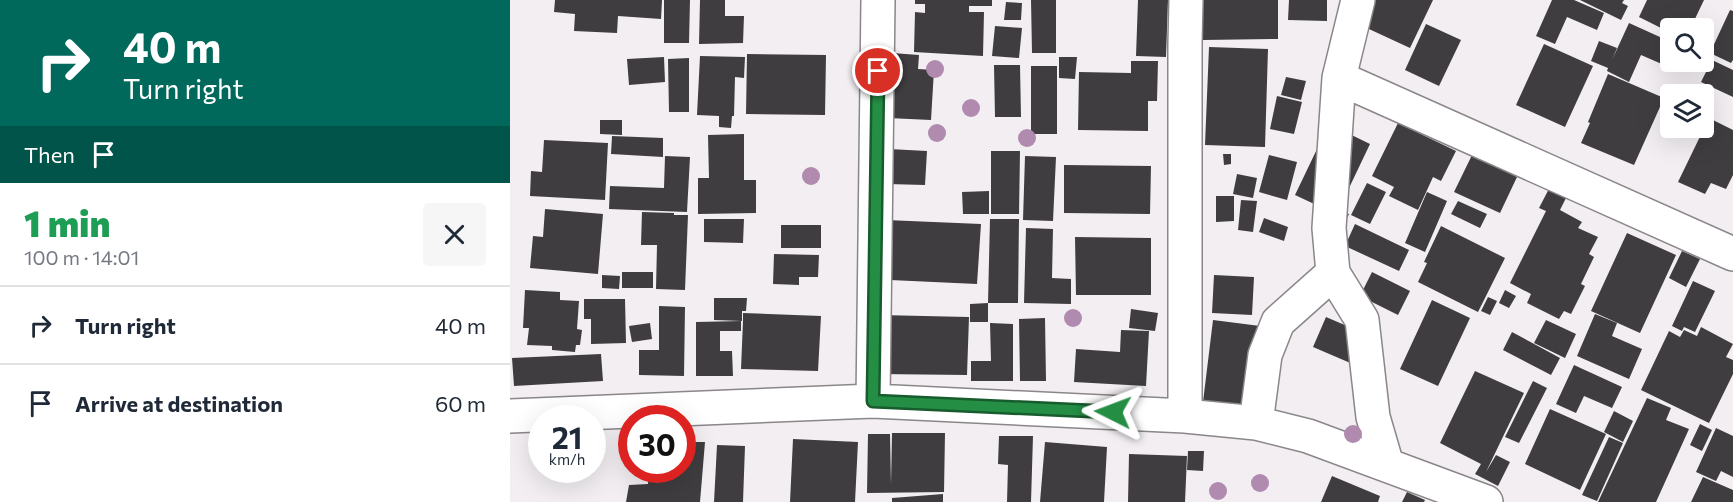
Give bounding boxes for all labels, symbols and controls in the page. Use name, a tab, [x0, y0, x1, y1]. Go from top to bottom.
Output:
map controls	[1660, 18, 1714, 138]
button: search	[1660, 18, 1714, 72]
text: 40 m	[123, 20, 221, 72]
icon: right	[24, 24, 102, 102]
pin	[852, 45, 903, 96]
icon: arrive	[861, 54, 894, 87]
text: Turn right	[123, 72, 243, 105]
button: layers	[1660, 84, 1714, 138]
icon: arrive	[87, 138, 120, 171]
text: Then	[24, 141, 75, 168]
text: 1 min	[24, 200, 110, 244]
button: close	[423, 203, 486, 266]
text: 100 m · 14:01	[24, 245, 139, 269]
icon: right	[24, 309, 57, 342]
text: Turn right	[75, 312, 176, 339]
text: 40 m	[435, 312, 486, 339]
position arrow	[1081, 380, 1145, 444]
icon: arrive	[24, 387, 57, 420]
text: Arrive at destination	[75, 390, 283, 417]
text: 60 m	[435, 390, 486, 417]
speed limit sign: 30	[618, 405, 696, 483]
text: 21	[552, 418, 582, 455]
text: km/h	[549, 450, 585, 468]

